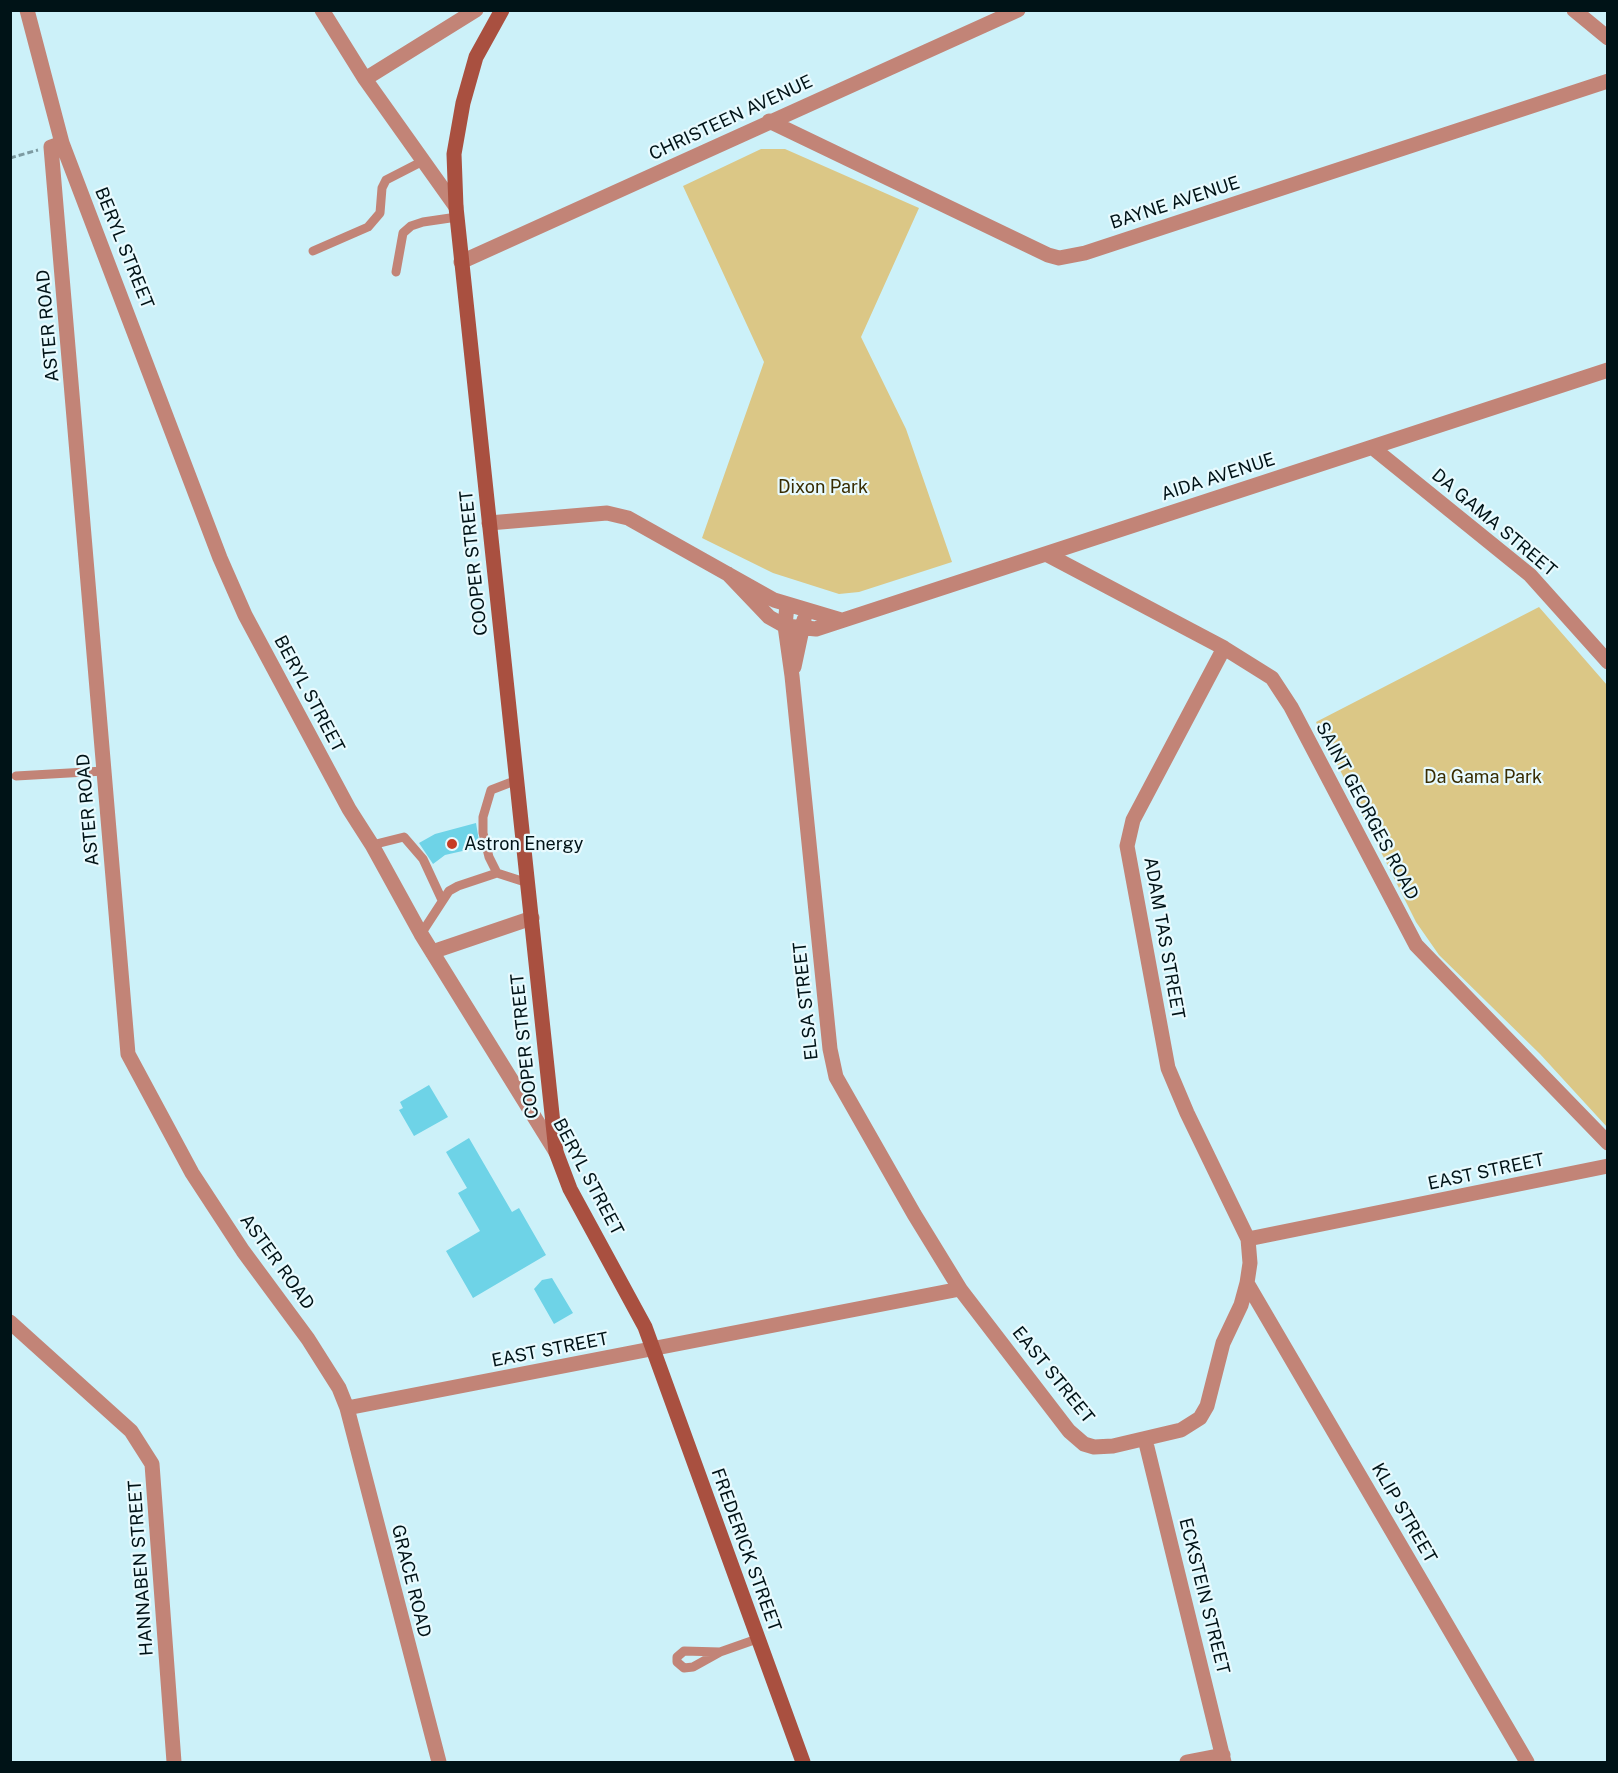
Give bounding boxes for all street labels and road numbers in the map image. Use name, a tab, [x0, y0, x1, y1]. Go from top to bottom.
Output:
street label: CHRISTEEN AVENUE	[646, 71, 816, 165]
street label: BAYNE AVENUE	[1108, 172, 1242, 234]
street label: BERYL STREET	[90, 184, 158, 312]
street label: ASTER ROAD	[32, 269, 64, 383]
street label: AIDA AVENUE	[1158, 448, 1278, 506]
street label: DA GAMA STREET	[1427, 464, 1561, 582]
street label: COOPER STREET	[456, 489, 492, 637]
street label: BERYL STREET	[269, 632, 349, 756]
street label: SAINT GEORGES ROAD	[1311, 718, 1423, 904]
street label: ASTER ROAD	[72, 753, 104, 867]
street label: ADAM TAS STREET	[1139, 855, 1189, 1021]
street label: ELSA STREET	[789, 941, 823, 1061]
street label: COOPER STREET	[507, 972, 543, 1120]
street label: BERYL STREET	[548, 1115, 628, 1239]
street label: EAST STREET	[1426, 1149, 1546, 1195]
street label: ASTER ROAD	[235, 1210, 319, 1314]
street label: EAST STREET	[1007, 1322, 1099, 1428]
street label: EAST STREET	[490, 1328, 610, 1372]
street label: KLIP STREET	[1367, 1459, 1441, 1567]
street label: FREDERICK STREET	[706, 1465, 786, 1635]
street label: HANNABEN STREET	[124, 1479, 158, 1657]
street label: ECKSTEIN STREET	[1174, 1516, 1234, 1676]
street label: GRACE ROAD	[387, 1522, 435, 1640]

